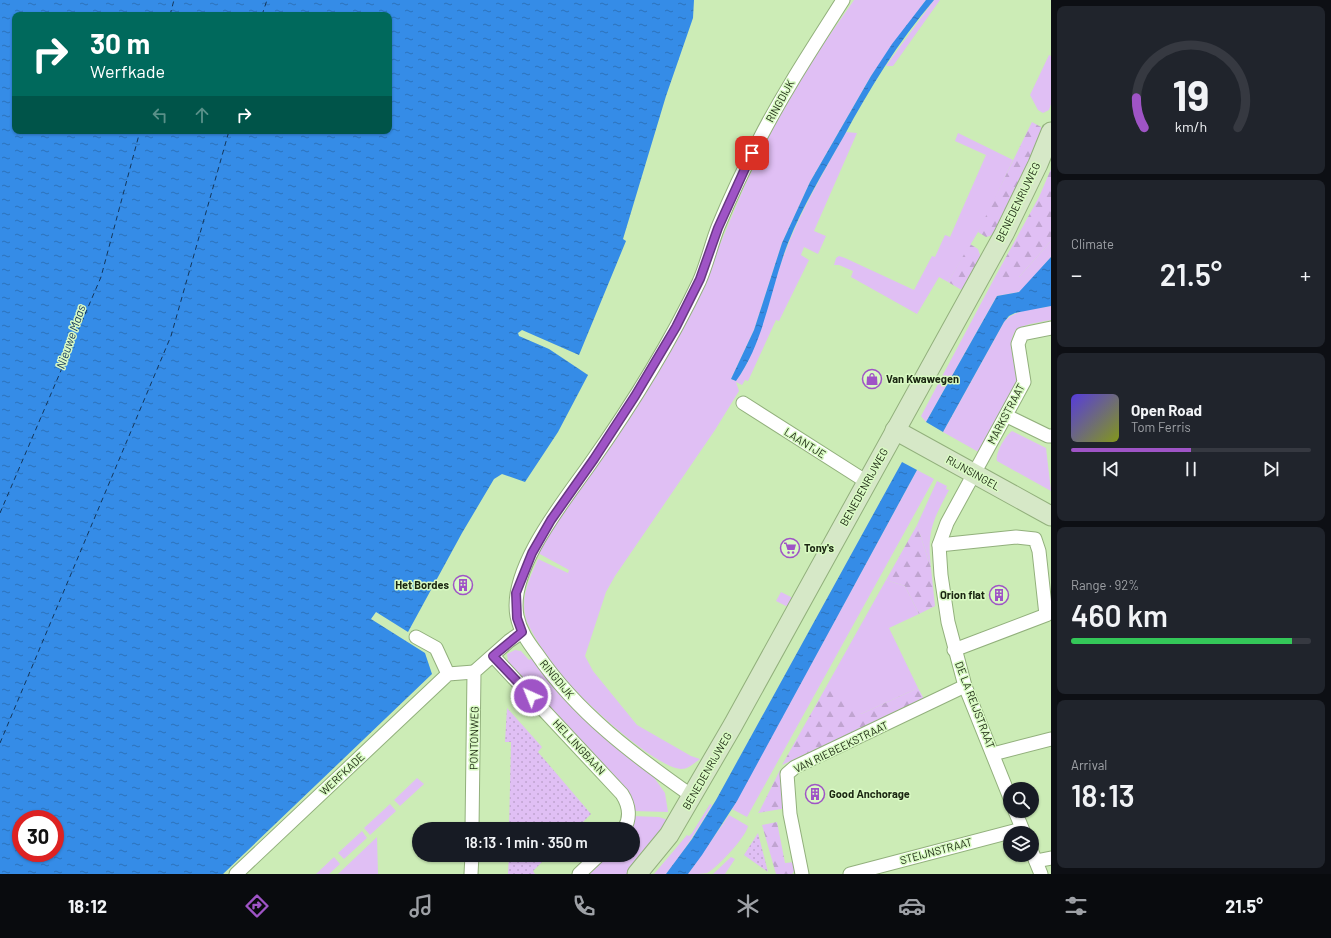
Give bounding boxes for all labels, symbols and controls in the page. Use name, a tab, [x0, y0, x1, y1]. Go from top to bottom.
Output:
text: 30 m	[90, 26, 150, 60]
icon: right	[24, 28, 76, 80]
text: Werfkade	[90, 60, 165, 82]
text: 19	[1173, 69, 1209, 119]
street label: RINGDIJK	[763, 77, 797, 124]
icon: left	[149, 104, 171, 126]
icon: ahead	[191, 104, 213, 126]
icon: right	[233, 104, 255, 126]
text: km/h	[1175, 117, 1207, 134]
pin	[735, 136, 769, 170]
icon: arrive	[741, 142, 763, 164]
street label: BENEDENRIJWEG	[993, 160, 1043, 244]
text: Climate	[1071, 236, 1114, 252]
text: 21.5°	[1160, 256, 1222, 292]
text: −	[1071, 261, 1082, 287]
text: +	[1300, 261, 1311, 287]
water label: Nieuwe Maas	[53, 303, 88, 370]
shop icon: Van Kwawegen	[861, 368, 883, 390]
place label: Van Kwawegen	[886, 372, 959, 385]
street label: MARKSTRAAT	[984, 381, 1027, 446]
text: Open Road	[1131, 401, 1202, 419]
text: Tom Ferris	[1131, 419, 1191, 435]
street label: LAANTJE	[782, 425, 829, 461]
street label: BENEDENRIJWEG	[837, 445, 890, 528]
street label: RIJNSINGEL	[944, 452, 1003, 493]
icon: previous	[1100, 458, 1122, 480]
icon: pause	[1180, 458, 1202, 480]
icon: next	[1260, 458, 1282, 480]
supermarket icon: Tony's	[779, 537, 801, 559]
place label: Tony's	[804, 541, 835, 554]
building icon: Het Bordes	[452, 574, 474, 596]
text: Range · 92%	[1071, 577, 1139, 593]
place label: Het Bordes	[395, 578, 449, 591]
building icon: Orion flat	[988, 584, 1010, 606]
place label: Orion flat	[940, 588, 985, 601]
text: 460 km	[1071, 597, 1168, 633]
street label: RINGDIJK	[537, 657, 577, 701]
street label: DE LA REIJSTRAAT	[953, 659, 998, 750]
position arrow	[510, 675, 552, 717]
street label: PONTONWEG	[466, 706, 481, 770]
street label: HELLINGBAAN	[550, 716, 608, 777]
street label: VAN RIEBEEKSTRAAT	[791, 718, 890, 775]
street label: BENEDENRIJWEG	[679, 730, 734, 812]
street label: WERFKADE	[317, 749, 367, 798]
text: Arrival	[1071, 757, 1107, 773]
text: 18:13	[1071, 777, 1135, 813]
map controls	[1003, 782, 1039, 862]
button: search	[1003, 782, 1039, 818]
building icon: Good Anchorage	[804, 783, 826, 805]
place label: Good Anchorage	[829, 787, 910, 800]
speed limit sign: 30	[12, 810, 64, 862]
button: layers	[1003, 826, 1039, 862]
text: 18:13 · 1 min · 350 m	[464, 833, 588, 851]
street label: STEIJNSTRAAT	[898, 835, 973, 866]
icon: directions	[243, 892, 271, 920]
icon: music	[407, 892, 435, 920]
icon: phone	[570, 892, 598, 920]
icon: climate	[734, 892, 762, 920]
icon: car	[898, 892, 926, 920]
icon: filters	[1062, 892, 1090, 920]
text: 18:12	[68, 895, 107, 917]
text: 21.5°	[1225, 895, 1263, 917]

